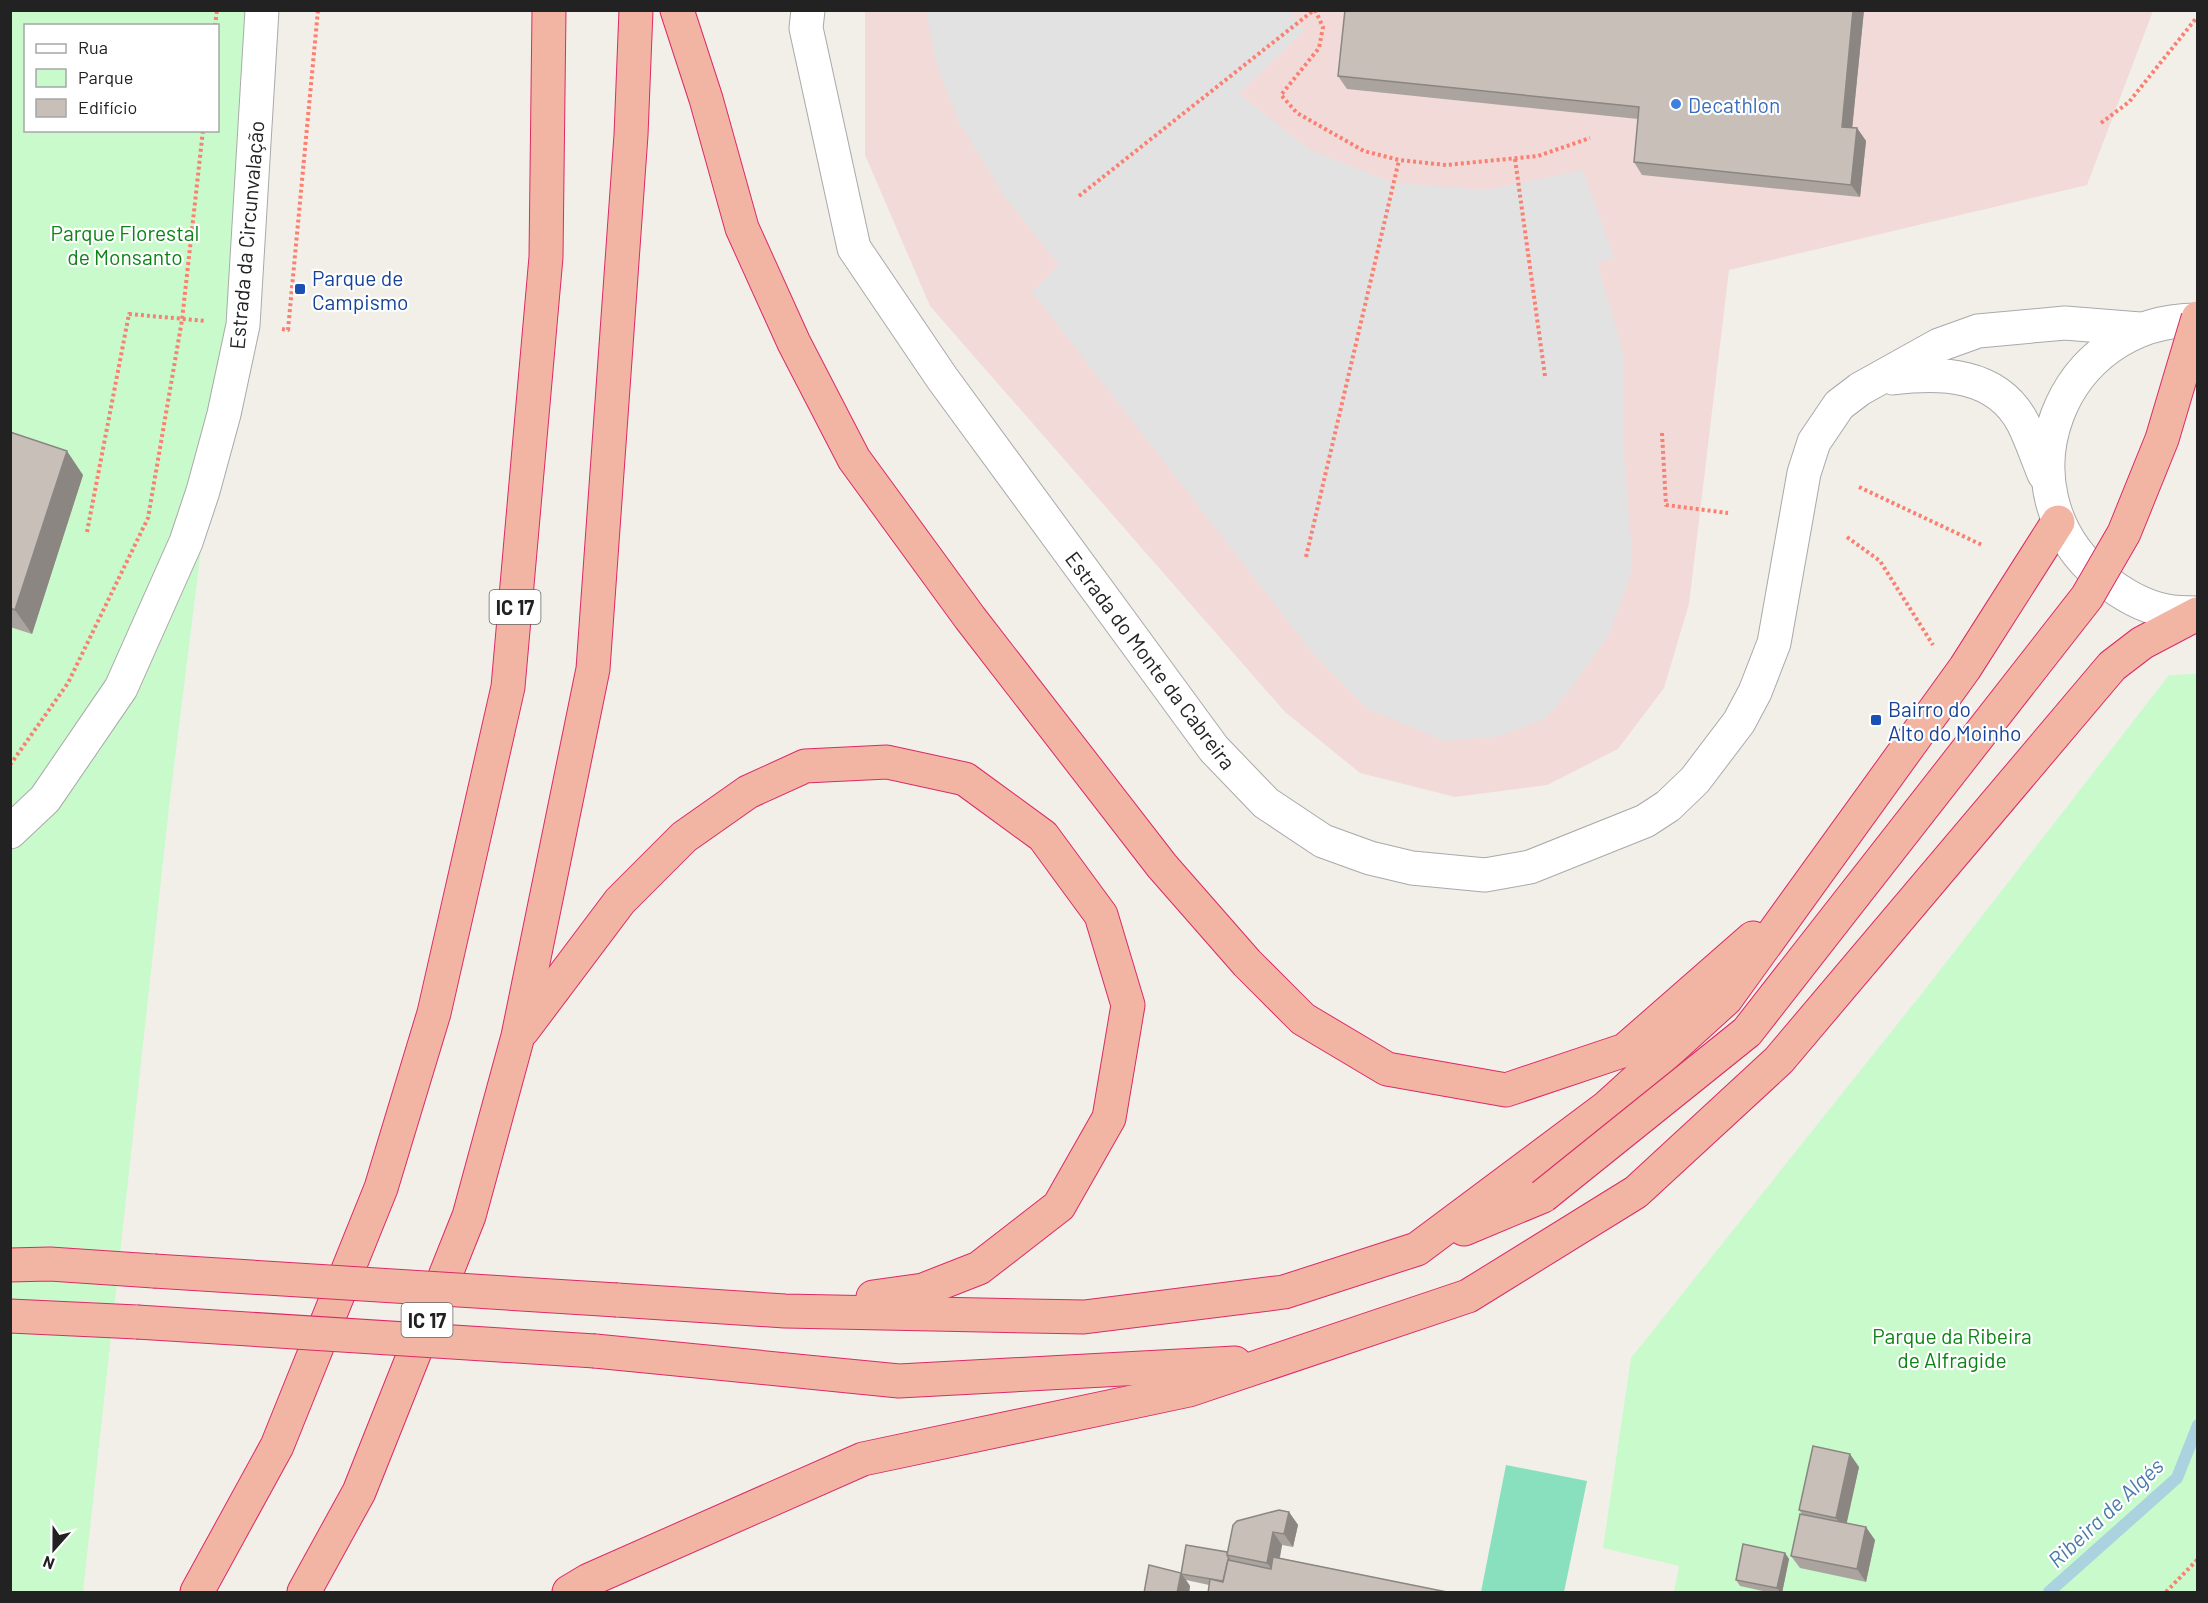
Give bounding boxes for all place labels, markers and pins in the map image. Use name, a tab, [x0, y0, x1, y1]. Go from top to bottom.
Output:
place label: Decathlon	[1688, 92, 1780, 117]
marker: Decathlon	[1669, 97, 1683, 111]
place label: Parque de Campismo	[312, 265, 408, 314]
marker: Parque de Campismo	[293, 282, 307, 296]
place label: Bairro do Alto do Moinho	[1888, 696, 2021, 745]
marker: Bairro do Alto do Moinho	[1869, 713, 1883, 727]

